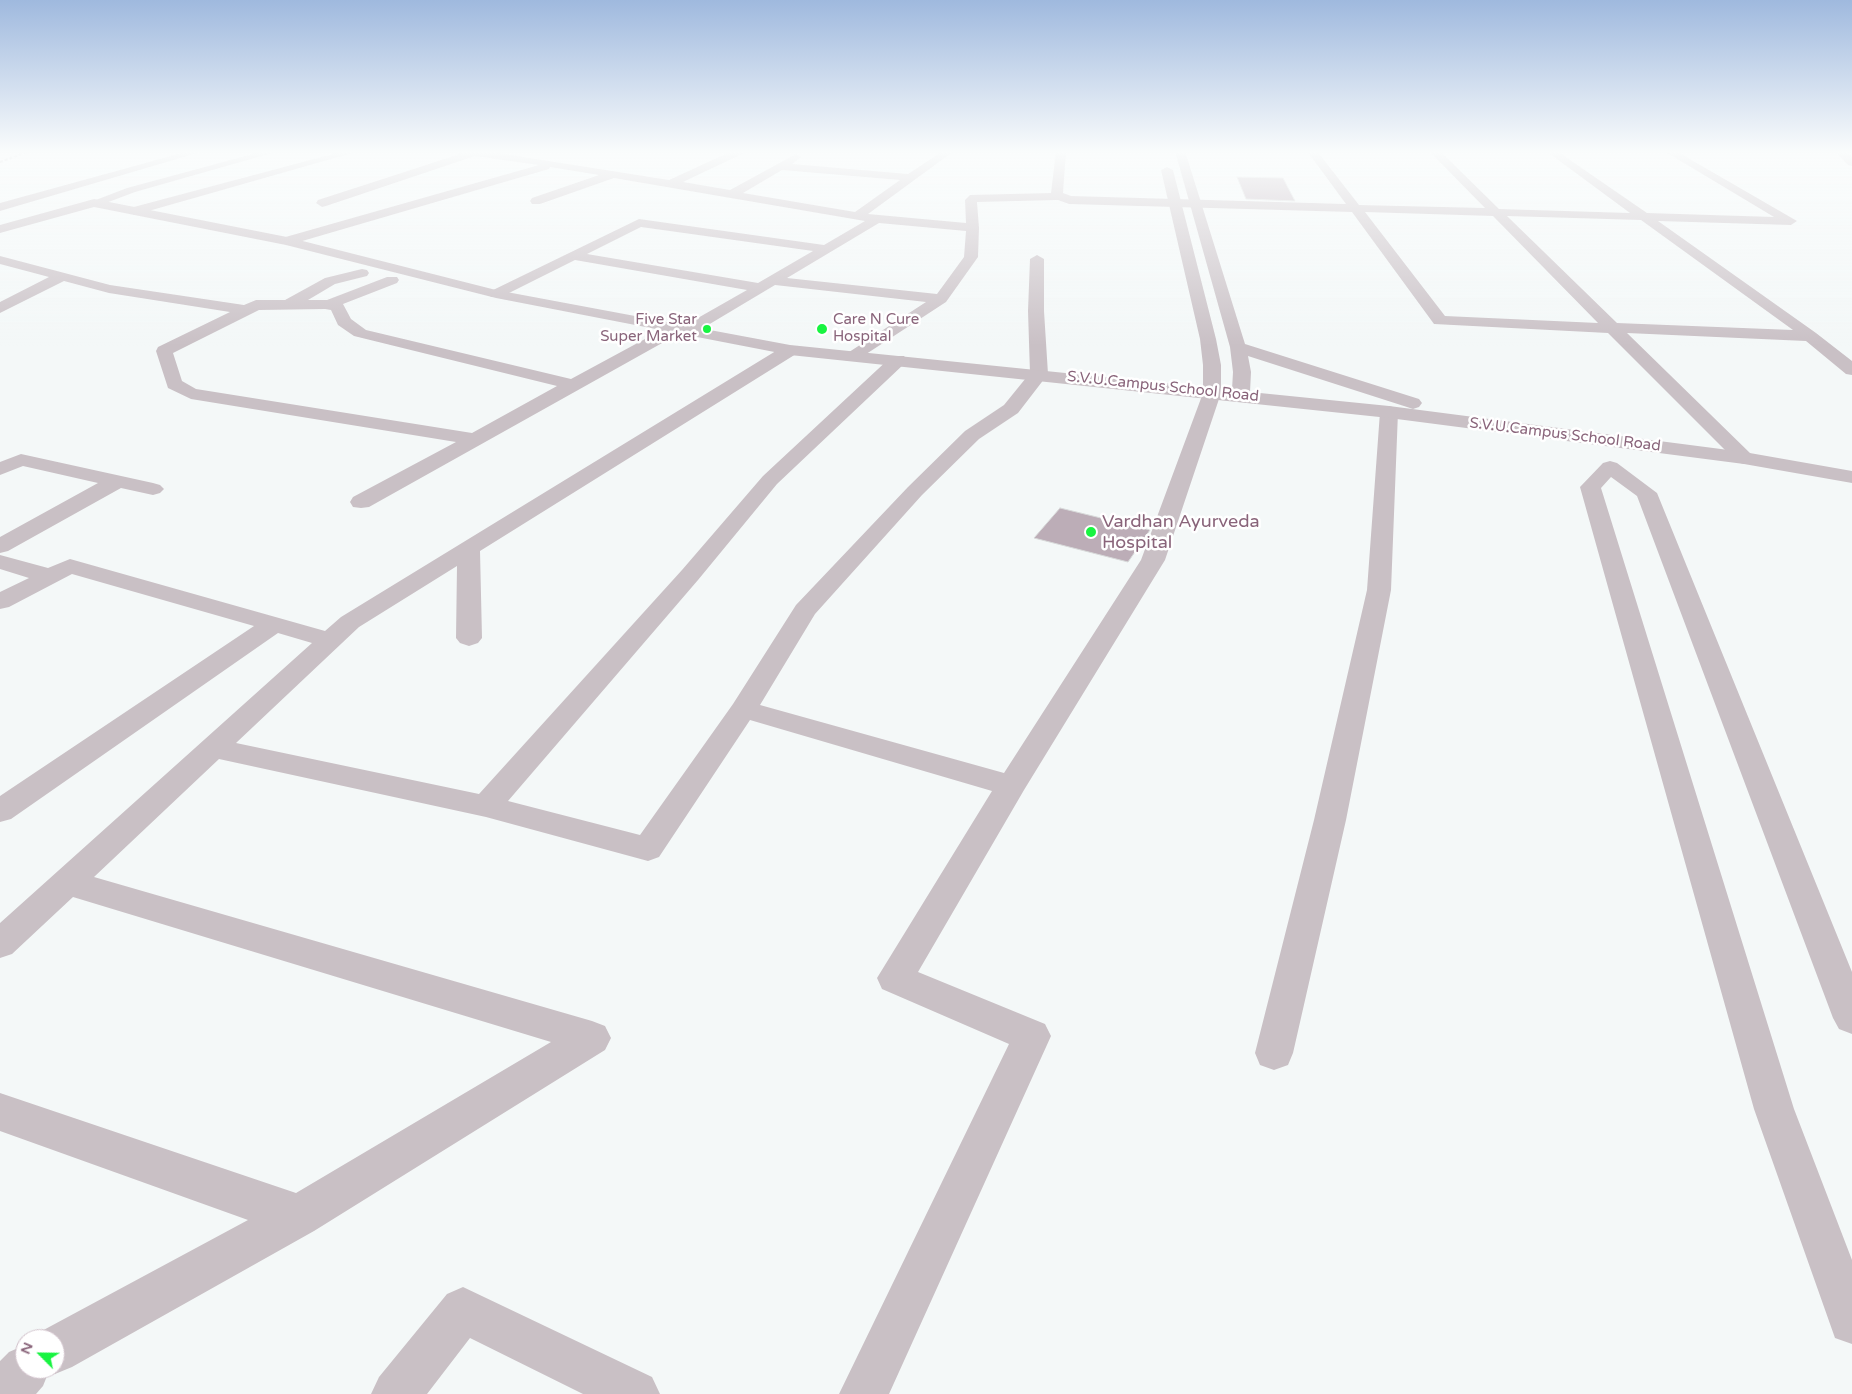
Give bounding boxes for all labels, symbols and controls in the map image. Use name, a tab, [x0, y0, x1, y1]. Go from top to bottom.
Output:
place label: Five Star Super Market	[600, 311, 697, 346]
place label: Care N Cure Hospital	[833, 311, 919, 346]
marker: Care N Cure Hospital	[815, 322, 829, 336]
marker: Five Star Super Market	[701, 323, 713, 335]
street label: S.V.U.Campus School Road	[1066, 368, 1260, 406]
street label: S.V.U.Campus School Road	[1468, 414, 1662, 456]
place label: Vardhan Ayurveda Hospital	[1102, 511, 1260, 554]
marker: Vardhan Ayurveda Hospital	[1084, 525, 1098, 539]
north arrow	[15, 1329, 65, 1379]
text: N	[17, 1340, 37, 1357]

